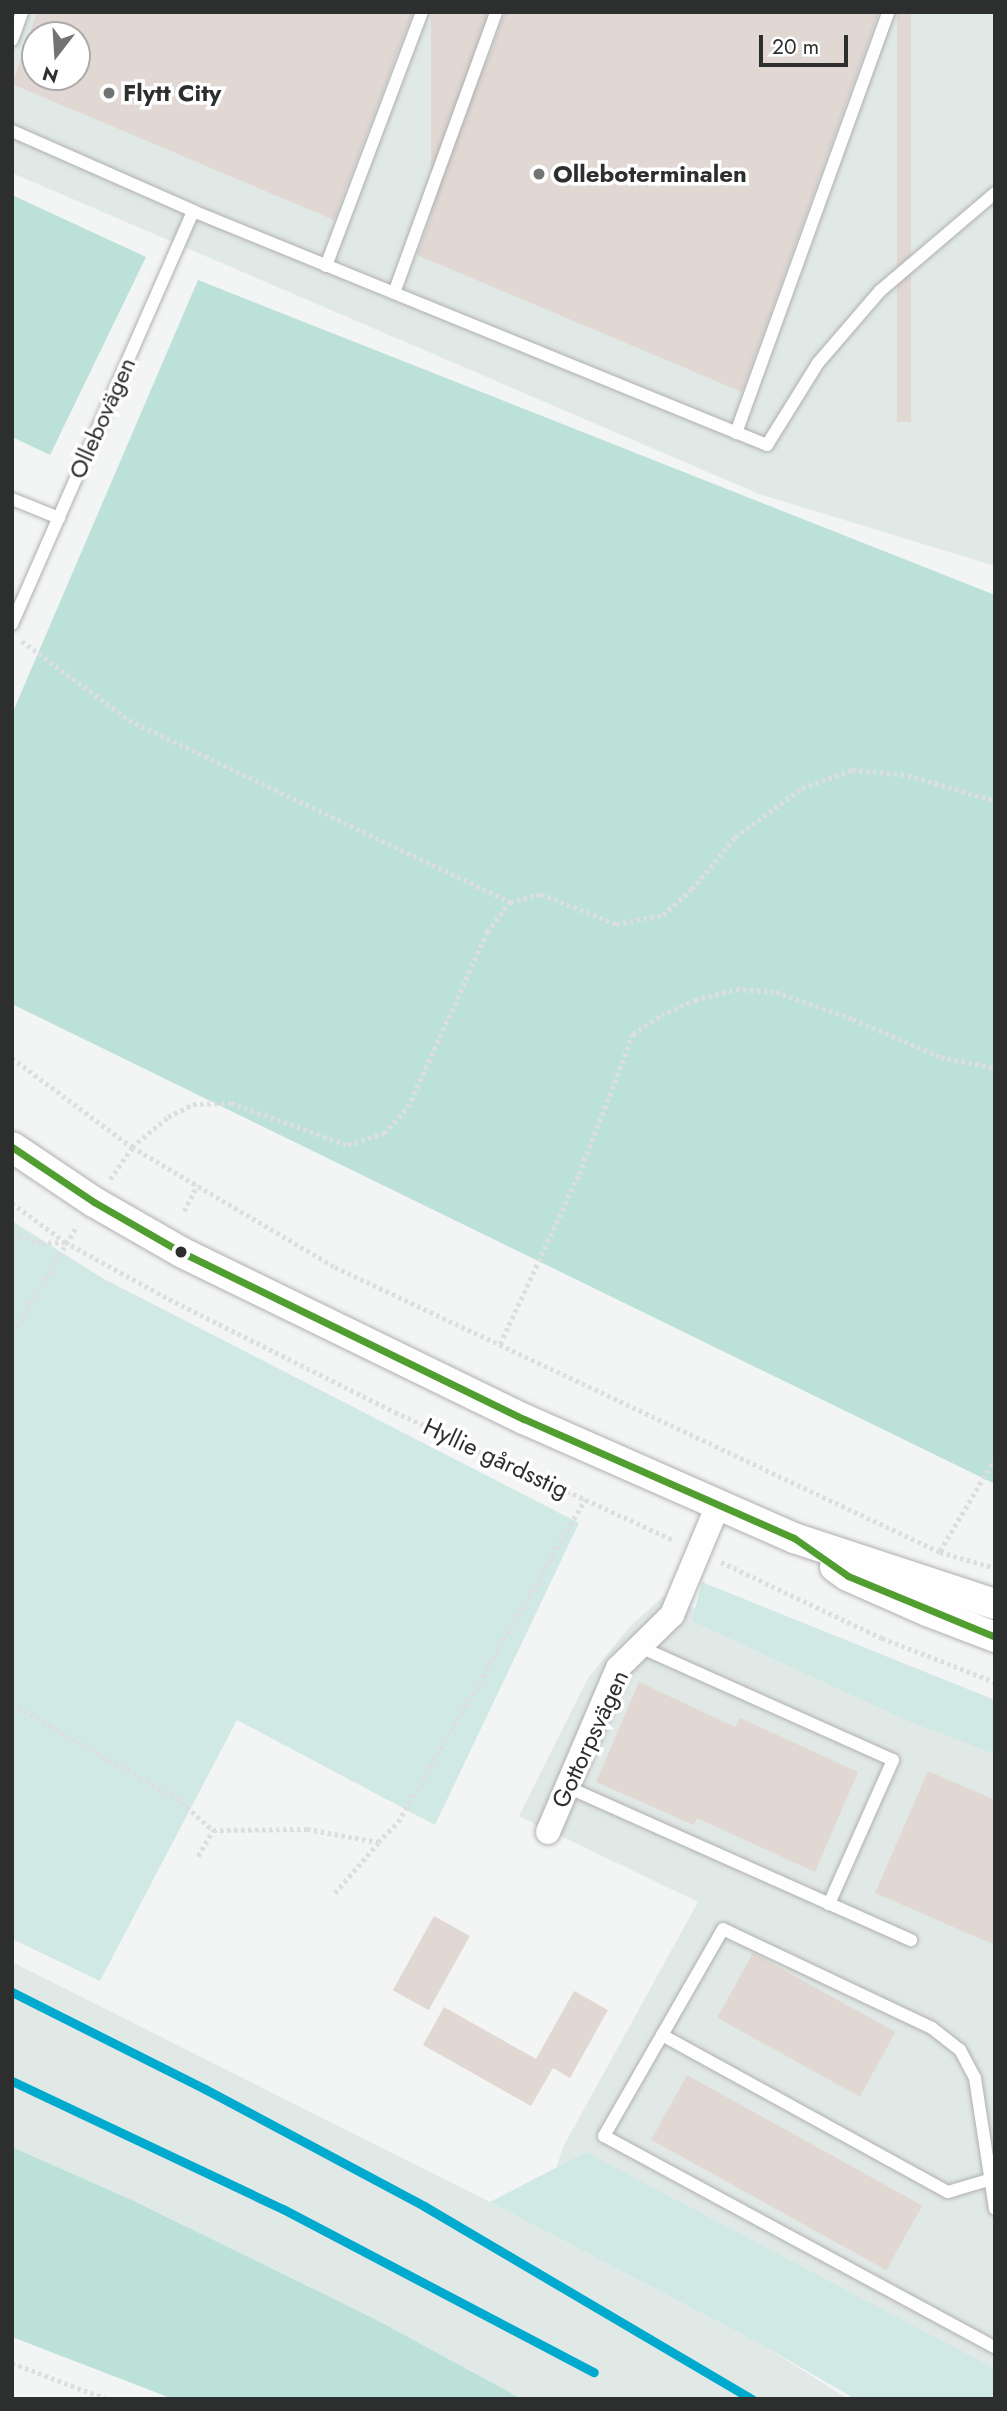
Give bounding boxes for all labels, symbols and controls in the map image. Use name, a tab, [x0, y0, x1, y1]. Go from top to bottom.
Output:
north arrow	[21, 21, 91, 91]
scale bar	[762, 21, 851, 65]
text: 20 m	[772, 32, 819, 62]
text: N	[39, 60, 61, 90]
place label: Flytt City	[123, 79, 221, 107]
marker: Flytt City	[101, 85, 117, 101]
place label: Olleboterminalen	[553, 160, 747, 188]
marker: Olleboterminalen	[531, 166, 547, 182]
street label: Ollebovägen	[62, 353, 142, 483]
unlabelled marker	[174, 1245, 188, 1259]
street label: Hyllie gårdsstig	[419, 1412, 573, 1504]
street label: Gottorpsvägen	[546, 1666, 634, 1812]

